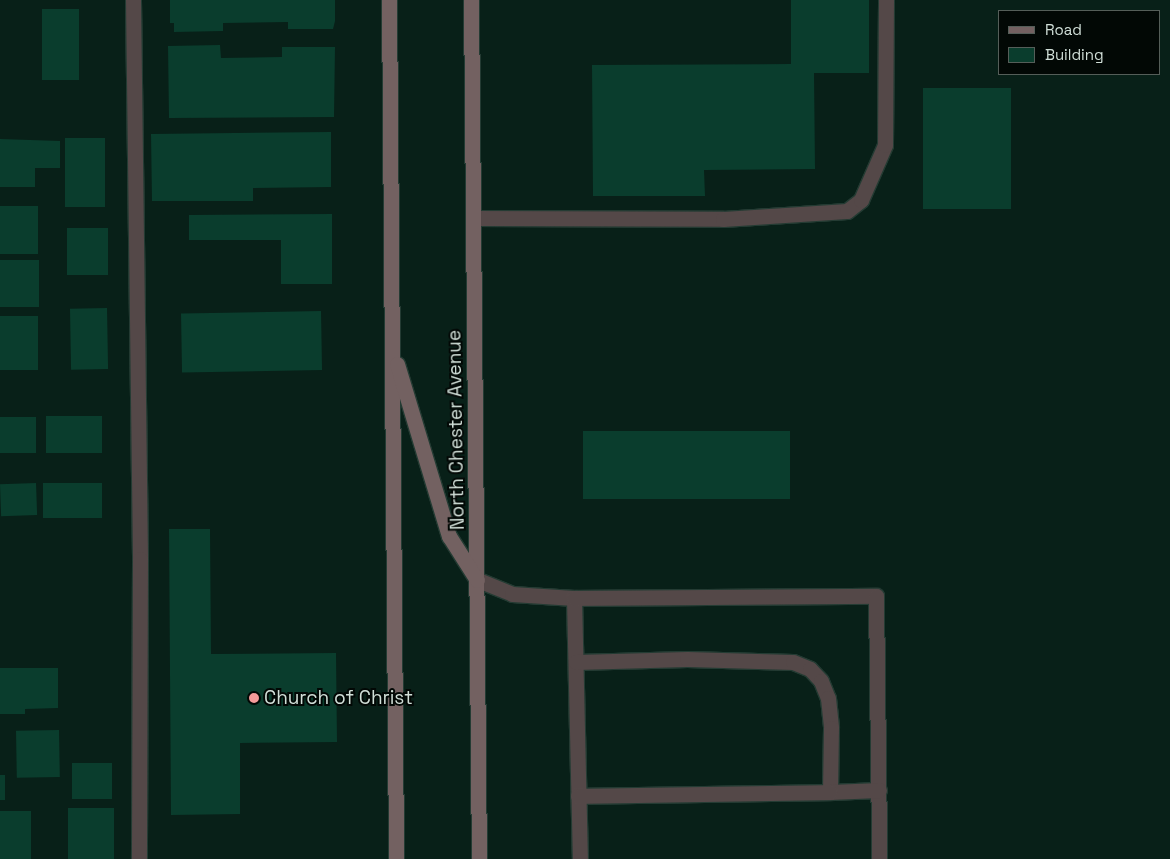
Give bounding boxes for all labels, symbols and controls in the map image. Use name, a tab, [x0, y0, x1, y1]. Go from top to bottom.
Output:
legend	[998, 10, 1160, 75]
text: Road	[1045, 20, 1082, 39]
text: Building	[1045, 45, 1104, 64]
street label: North Chester Avenue	[443, 330, 469, 530]
place label: Church of Christ	[264, 687, 413, 709]
marker: Church of Christ	[248, 692, 260, 704]

